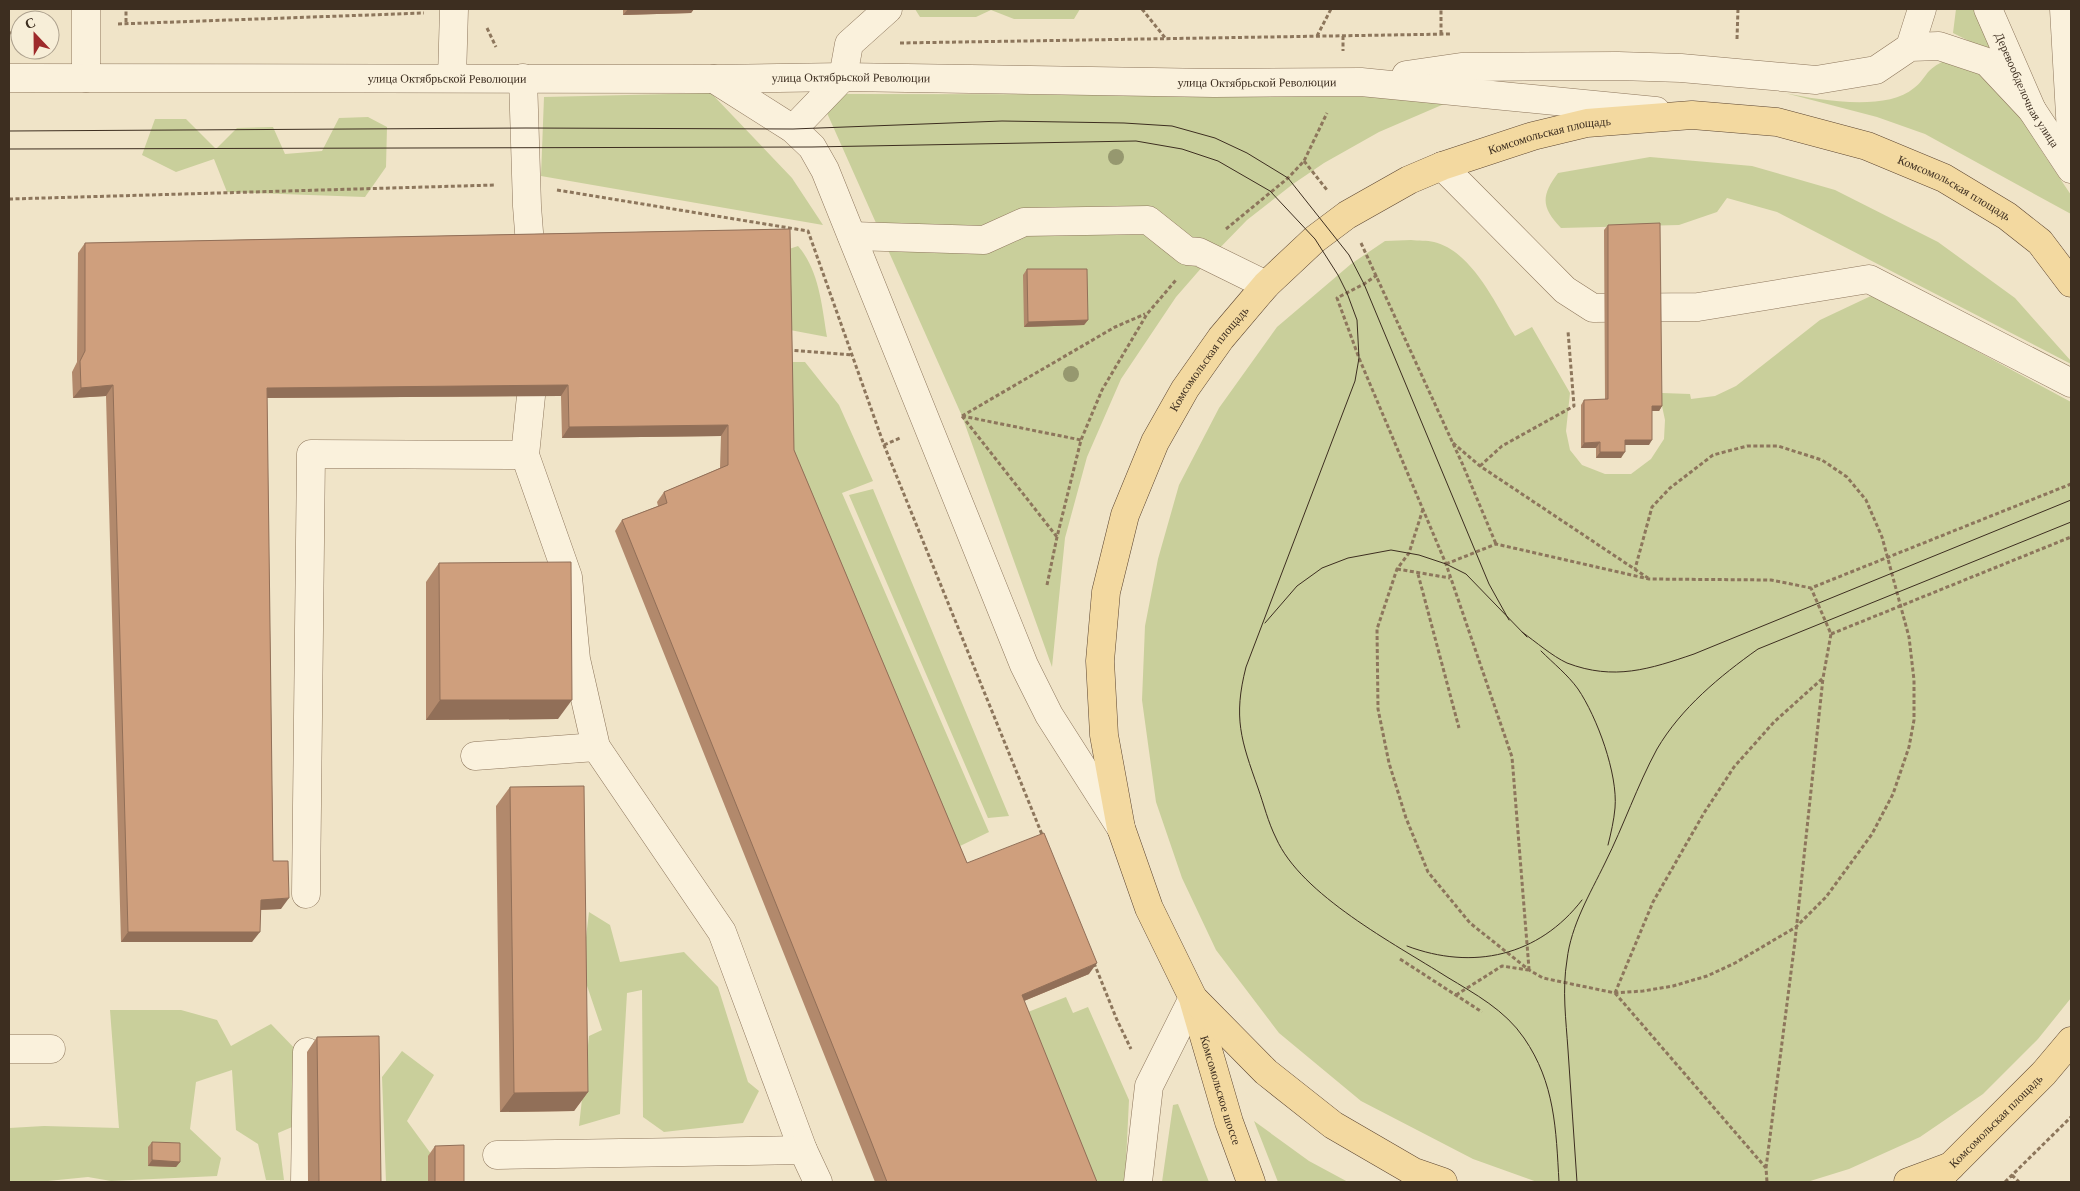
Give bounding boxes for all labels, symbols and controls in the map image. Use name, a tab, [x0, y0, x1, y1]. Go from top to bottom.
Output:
north arrow	[10, 10, 60, 60]
text: С	[23, 15, 38, 32]
street label: Деревообделочная улица	[1992, 30, 2062, 151]
street label: улица Октябрьской Революции	[772, 70, 931, 85]
street label: улица Октябрьской Революции	[368, 72, 527, 86]
street label: улица Октябрьской Революции	[1177, 75, 1337, 90]
street label: Комсомольская площадь	[1486, 114, 1612, 157]
street label: Комсомольская площадь	[1896, 153, 2014, 224]
street label: Комсомольская площадь	[1167, 303, 1252, 414]
street label: Комсомольское шоссе	[1197, 1034, 1244, 1147]
street label: Комсомольская площадь	[1946, 1071, 2046, 1171]

